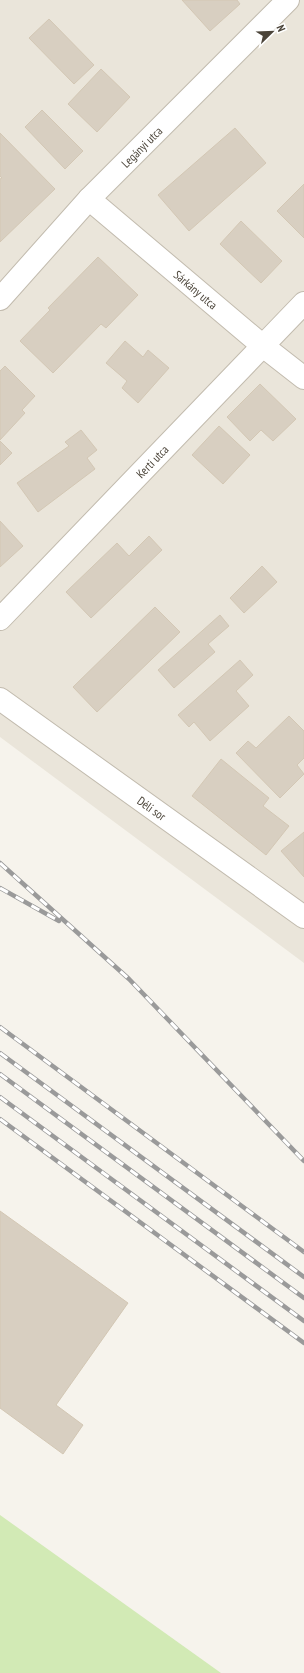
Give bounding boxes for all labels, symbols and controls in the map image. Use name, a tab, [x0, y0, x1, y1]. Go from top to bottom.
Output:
north arrow	[252, 12, 292, 52]
text: N	[274, 23, 289, 34]
street label: Legányi utca	[118, 123, 165, 170]
street label: Sárkány utca	[171, 267, 221, 312]
street label: Kerti utca	[133, 441, 171, 481]
street label: Déli sor	[135, 793, 170, 824]

